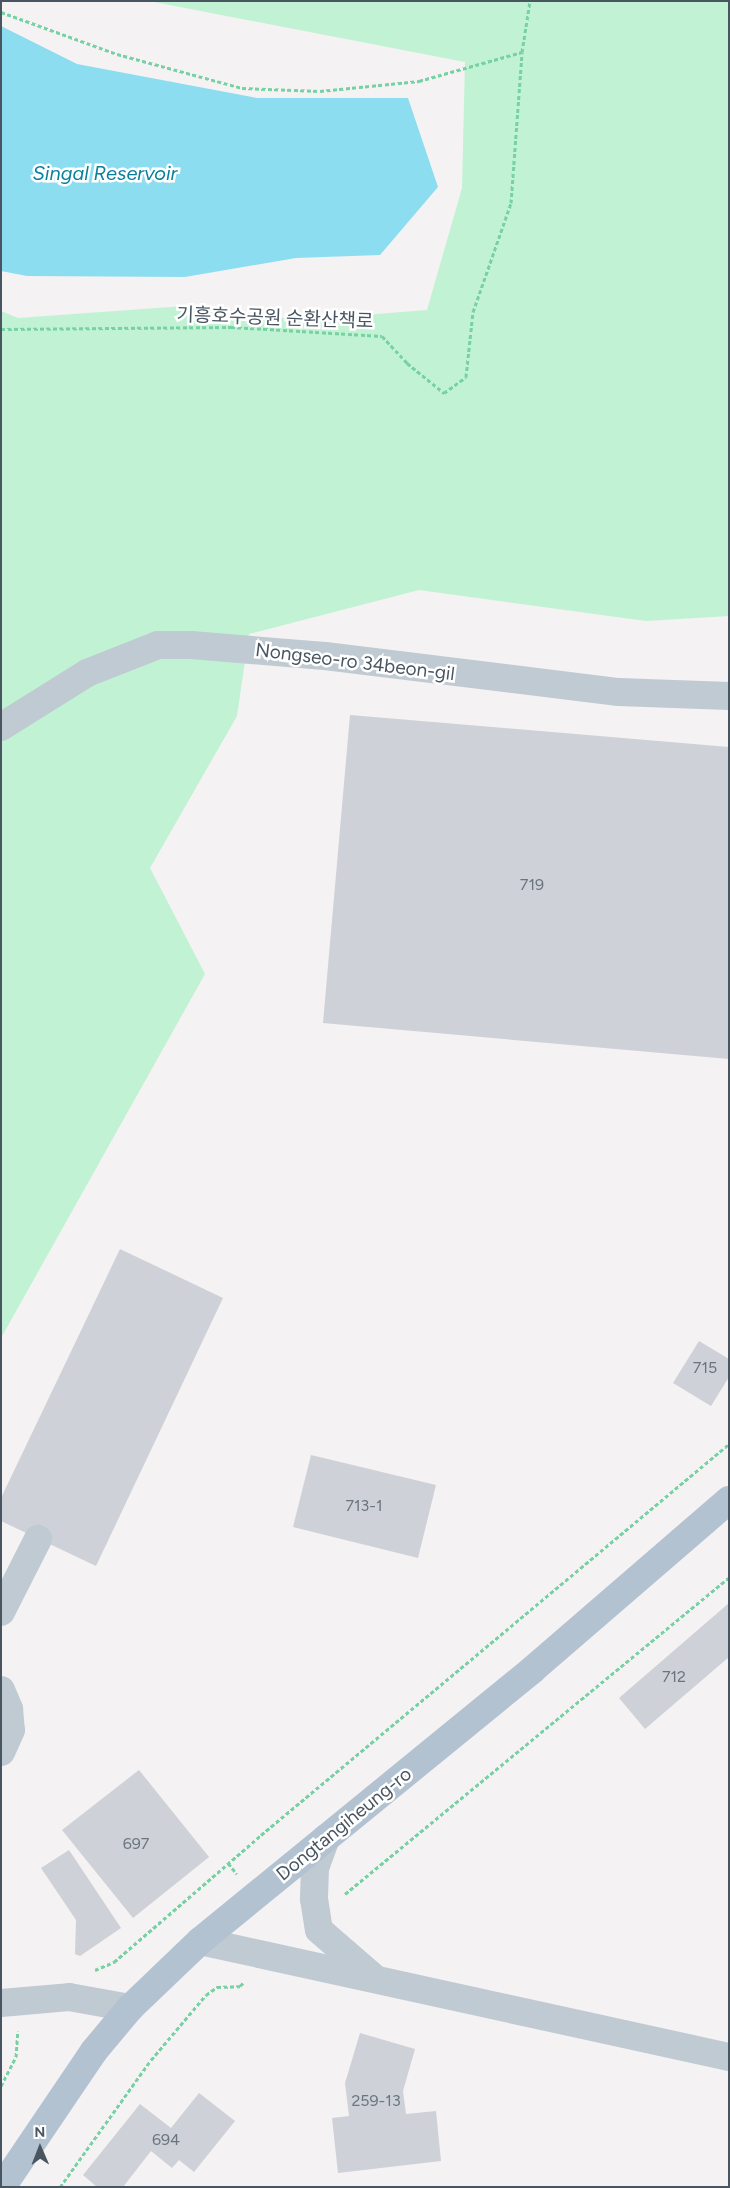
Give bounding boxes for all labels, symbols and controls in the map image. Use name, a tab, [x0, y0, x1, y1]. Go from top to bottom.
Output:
water label: Singal Reservoir	[33, 161, 177, 185]
street label: 기흥호수공원 순환산책로	[176, 303, 374, 333]
street label: Nongseo-ro 34beon-gil	[254, 638, 456, 686]
house number: 719	[520, 875, 544, 895]
house number: 715	[693, 1358, 717, 1378]
house number: 713-1	[345, 1496, 383, 1516]
house number: 712	[662, 1667, 686, 1687]
street label: Dongtangiheung-ro	[272, 1762, 416, 1886]
house number: 697	[123, 1834, 149, 1854]
house number: 259-13	[351, 2091, 401, 2111]
north arrow	[15, 2123, 65, 2173]
text: N	[34, 2124, 45, 2141]
house number: 694	[152, 2130, 180, 2150]

